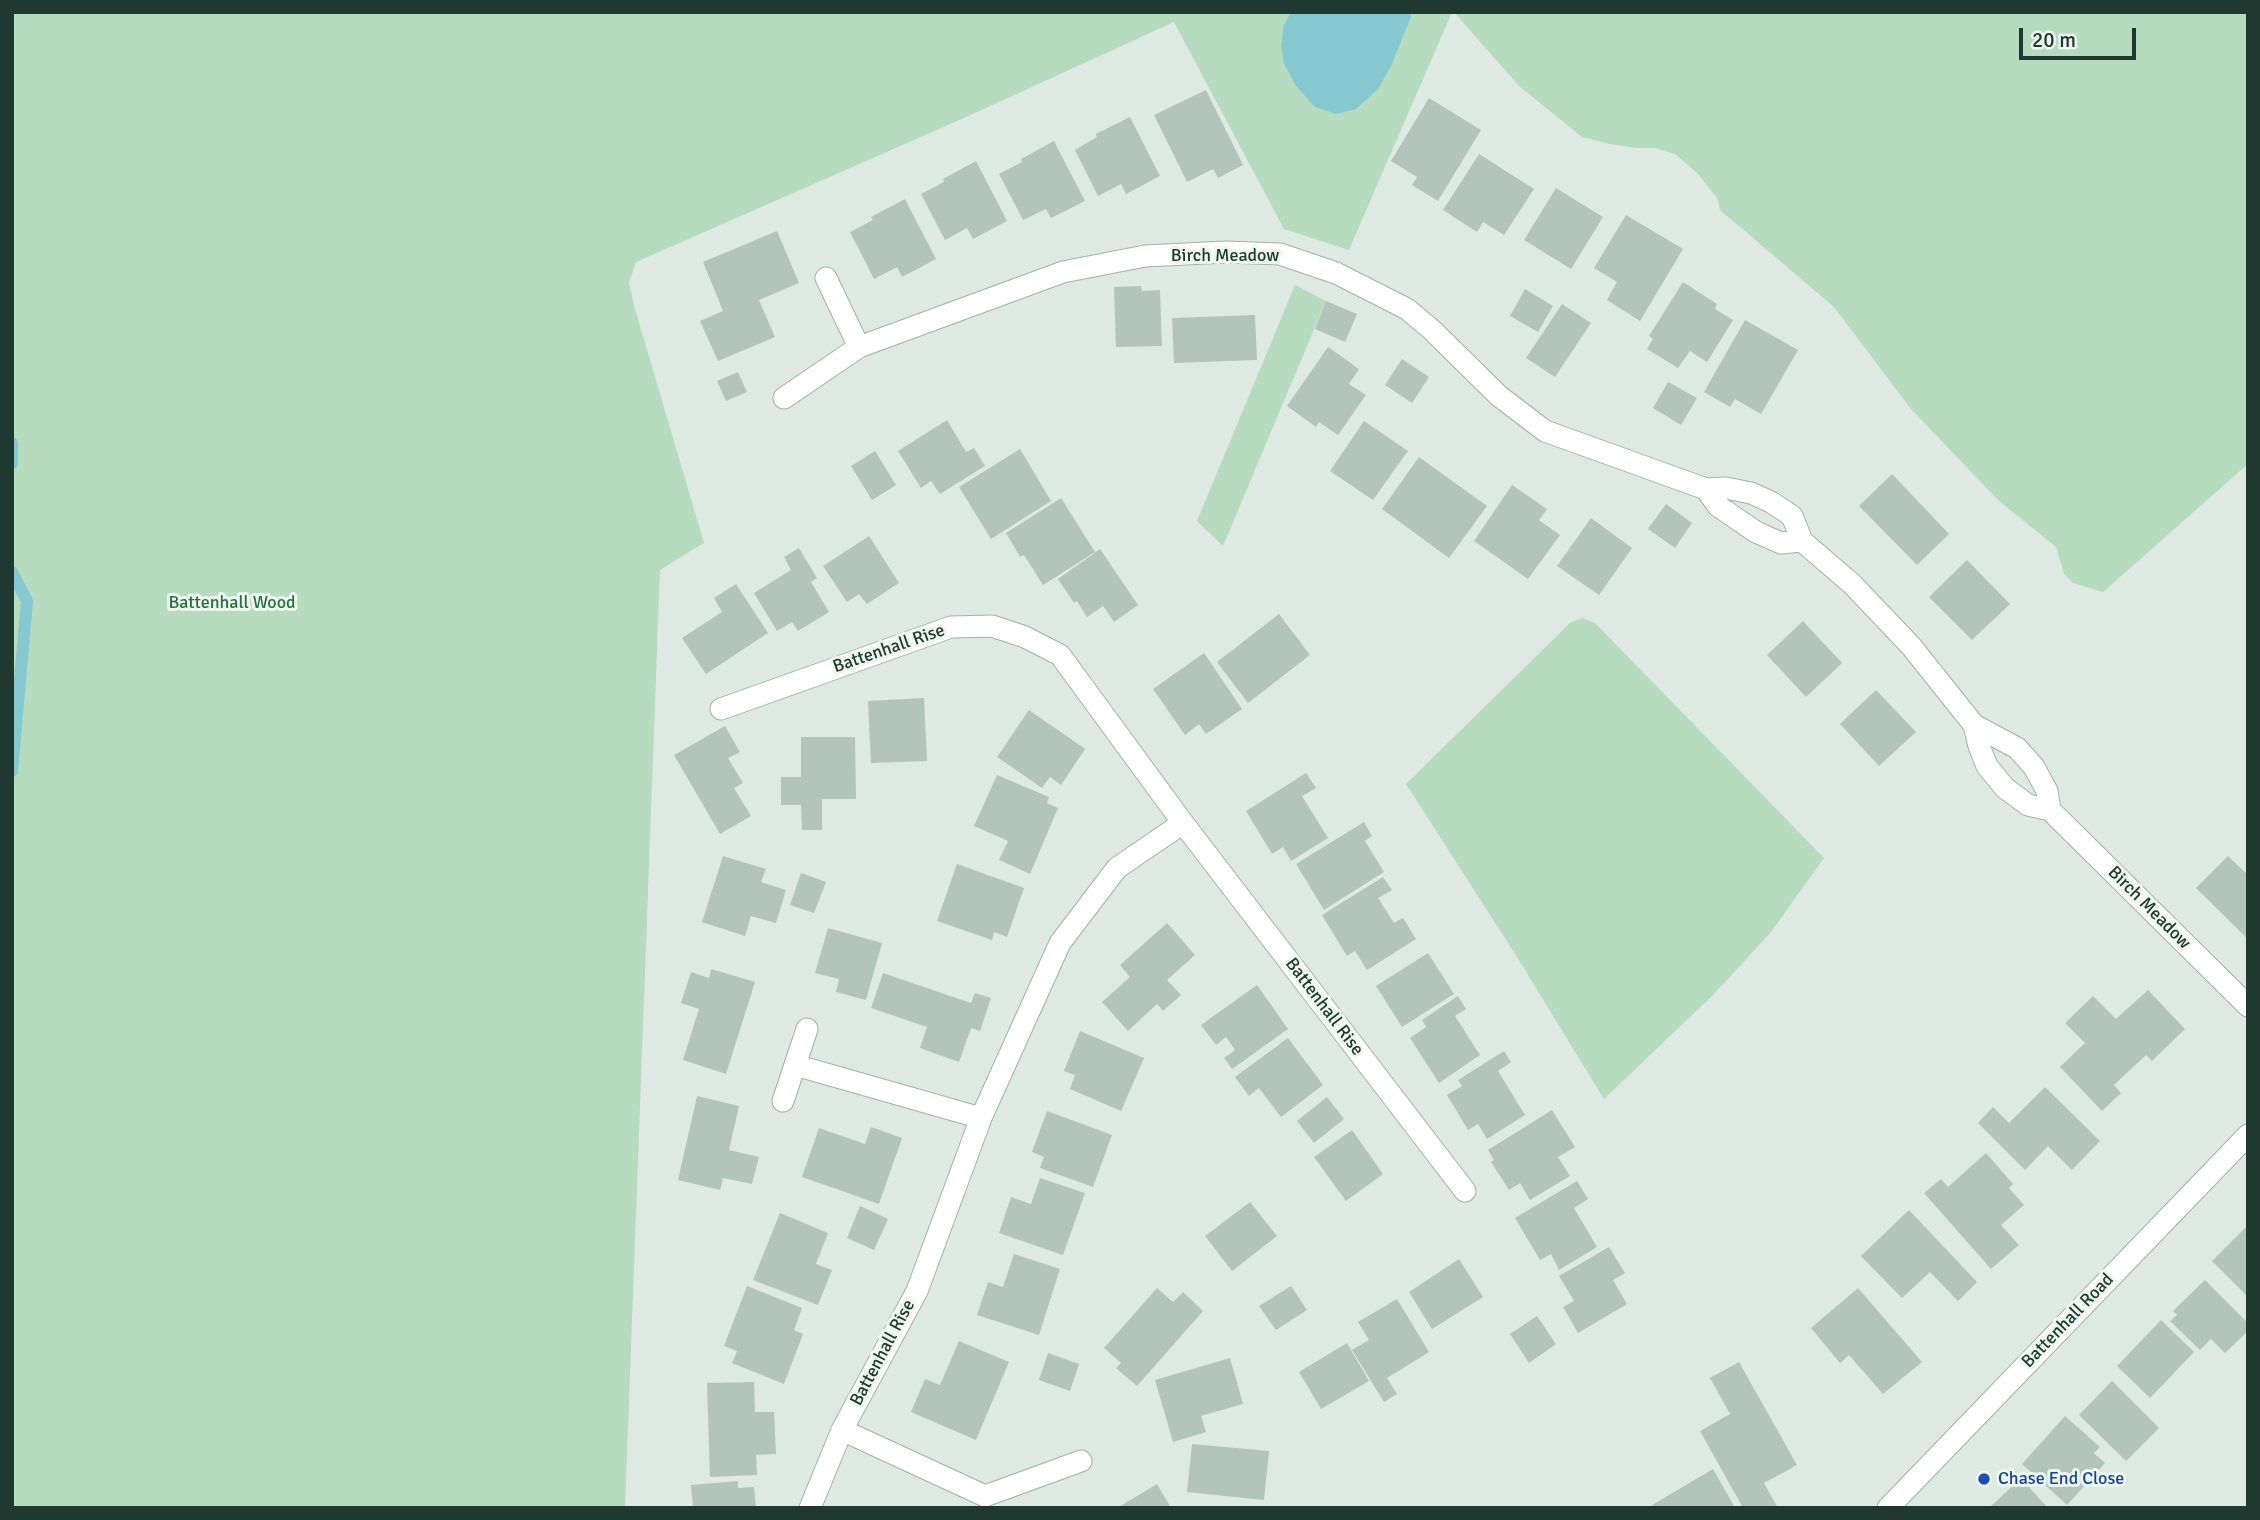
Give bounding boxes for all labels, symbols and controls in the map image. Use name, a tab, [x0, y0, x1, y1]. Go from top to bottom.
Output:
scale bar	[2022, 14, 2139, 58]
text: 20 m	[2032, 27, 2076, 53]
street label: Birch Meadow	[1171, 245, 1279, 267]
park label: Battenhall Wood	[168, 592, 296, 614]
street label: Battenhall Rise	[830, 620, 948, 678]
street label: Birch Meadow	[2103, 862, 2195, 954]
street label: Battenhall Rise	[1280, 954, 1368, 1060]
street label: Battenhall Road	[2018, 1269, 2118, 1373]
street label: Battenhall Rise	[846, 1296, 920, 1410]
place label: Chase End Close	[1998, 1468, 2124, 1490]
marker: Chase End Close	[1976, 1471, 1992, 1487]

